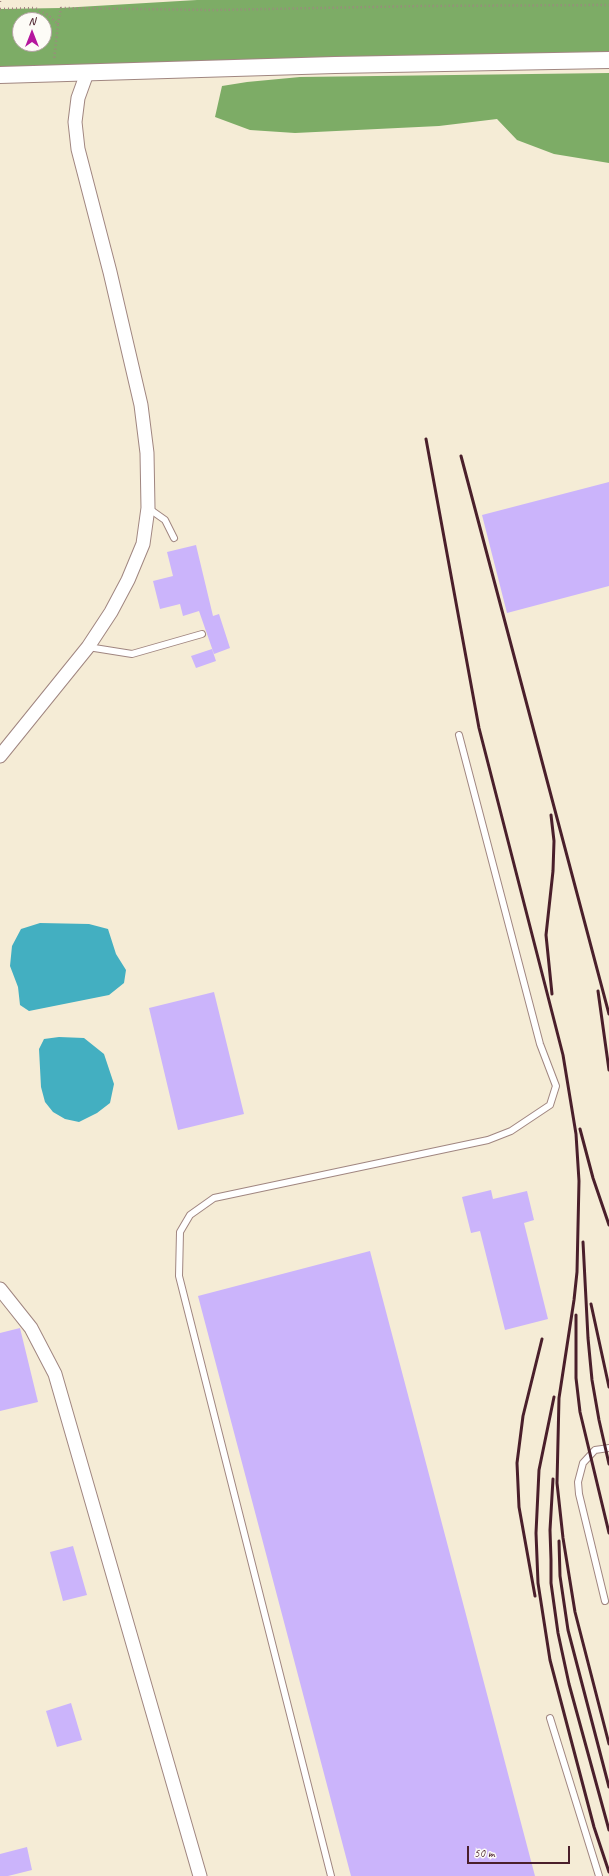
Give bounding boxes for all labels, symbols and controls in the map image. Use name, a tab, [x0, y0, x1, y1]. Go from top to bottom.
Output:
north arrow	[12, 12, 52, 52]
text: N	[29, 14, 35, 28]
scale bar	[469, 1838, 572, 1864]
text: 50 m	[474, 1845, 494, 1861]

